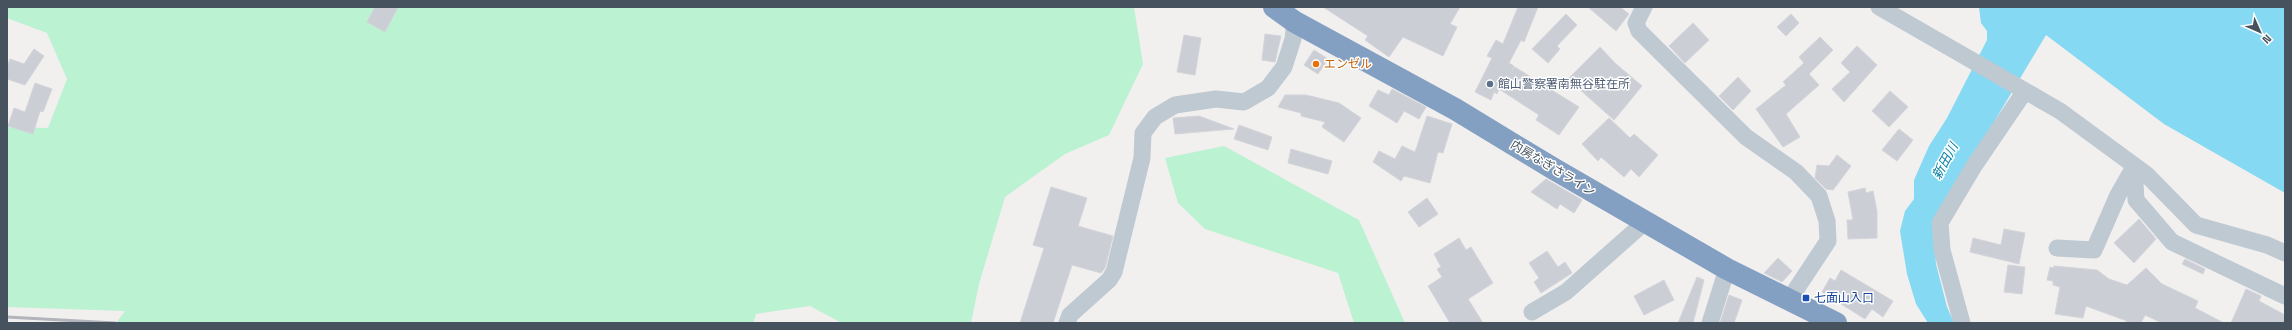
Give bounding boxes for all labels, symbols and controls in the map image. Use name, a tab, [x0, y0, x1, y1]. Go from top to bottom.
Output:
north arrow	[2240, 12, 2280, 52]
text: N	[2260, 32, 2275, 47]
place label: エンゼル	[1324, 56, 1372, 72]
marker: エンゼル	[1311, 59, 1321, 69]
place label: 館山警察署南無谷駐在所	[1498, 76, 1630, 92]
marker: 館山警察署南無谷駐在所	[1485, 79, 1495, 89]
street label: 内房なぎさライン	[1508, 136, 1598, 200]
water label: 新田川	[1928, 138, 1963, 182]
place label: 七面山入口	[1814, 290, 1874, 306]
marker: 七面山入口	[1801, 293, 1811, 303]

